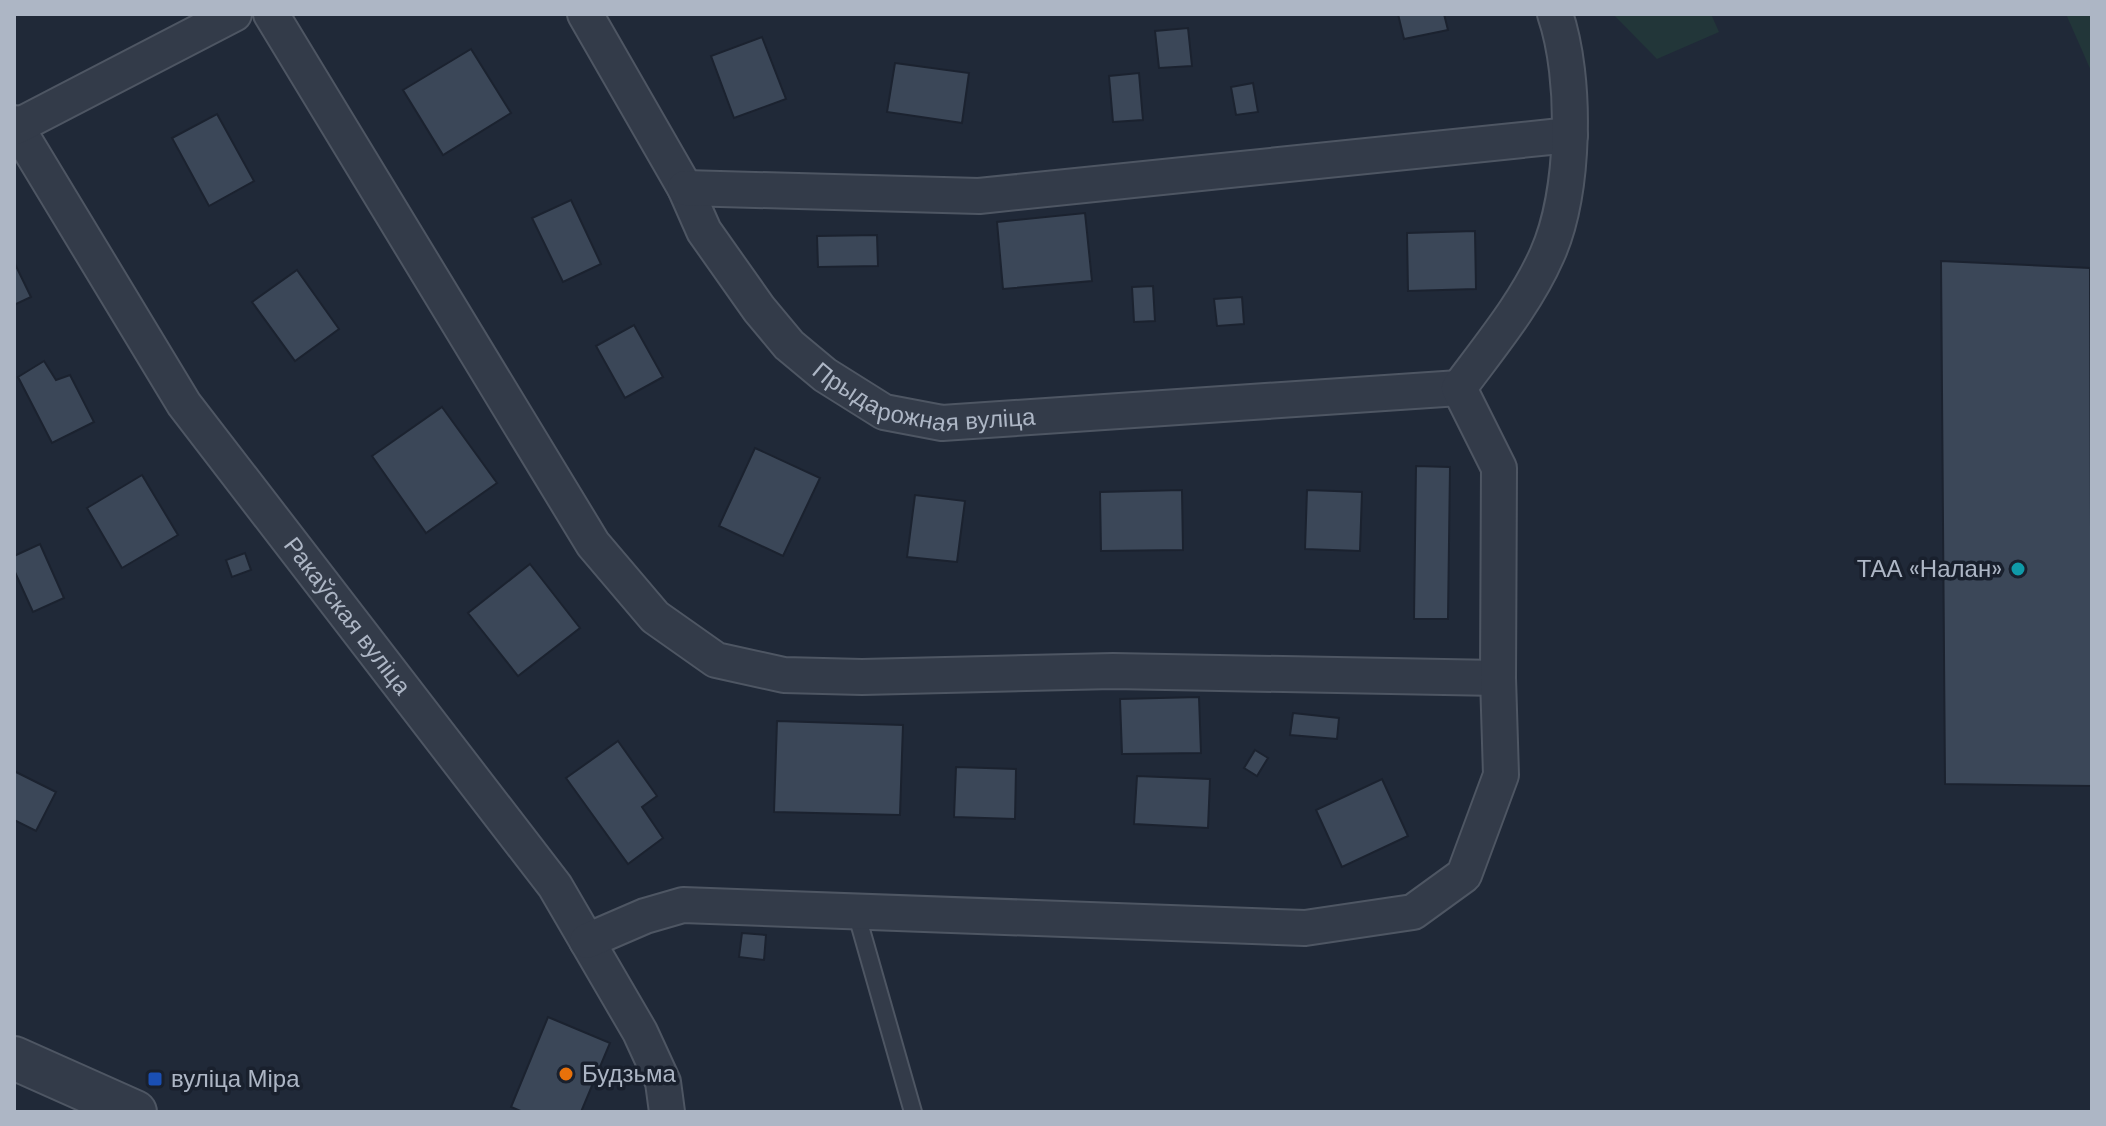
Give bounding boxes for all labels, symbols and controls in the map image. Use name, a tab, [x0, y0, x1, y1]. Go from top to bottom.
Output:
street label: Прыдарожная вуліца	[806, 355, 1037, 439]
street label: Ракаўская вуліца	[277, 531, 419, 701]
place label: ТАА «Налан»	[1857, 553, 2002, 584]
marker: ТАА «Налан»	[2009, 560, 2027, 578]
place label: Будзьма	[582, 1058, 676, 1089]
place label: вуліца Міра	[171, 1063, 300, 1094]
marker: Будзьма	[557, 1065, 575, 1083]
marker: вуліца Міра	[146, 1070, 164, 1088]

